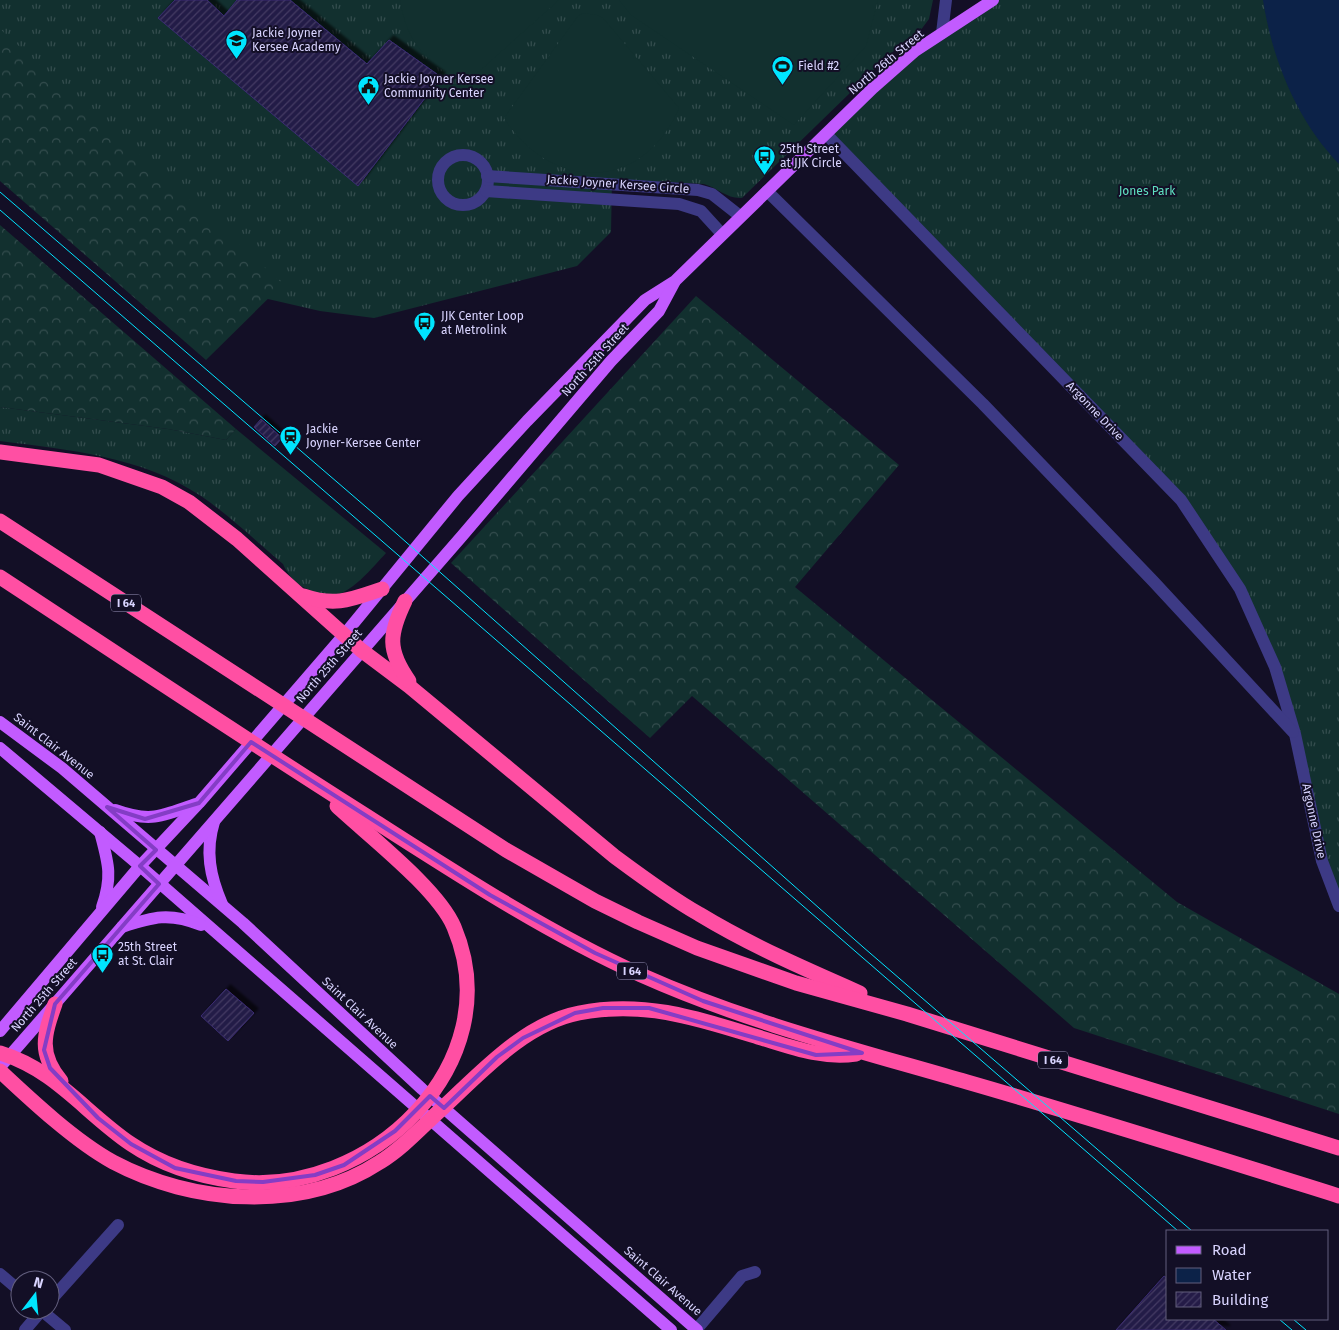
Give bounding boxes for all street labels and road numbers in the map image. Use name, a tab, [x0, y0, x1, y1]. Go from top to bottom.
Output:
street label: North 26th Street	[846, 26, 927, 98]
street label: Jackie Joyner Kersee Circle	[546, 172, 690, 196]
street label: North 25th Street	[559, 320, 632, 399]
street label: Argonne Drive	[1063, 379, 1127, 443]
road number: I 64	[111, 594, 141, 612]
street label: North 25th Street	[293, 626, 365, 706]
street label: Saint Clair Avenue	[11, 710, 97, 782]
street label: Argonne Drive	[1299, 782, 1329, 860]
street label: North 25th Street	[8, 955, 80, 1035]
road number: I 64	[617, 962, 647, 979]
street label: Saint Clair Avenue	[319, 974, 401, 1052]
road number: I 64	[1038, 1052, 1068, 1068]
street label: Saint Clair Avenue	[621, 1243, 705, 1319]

